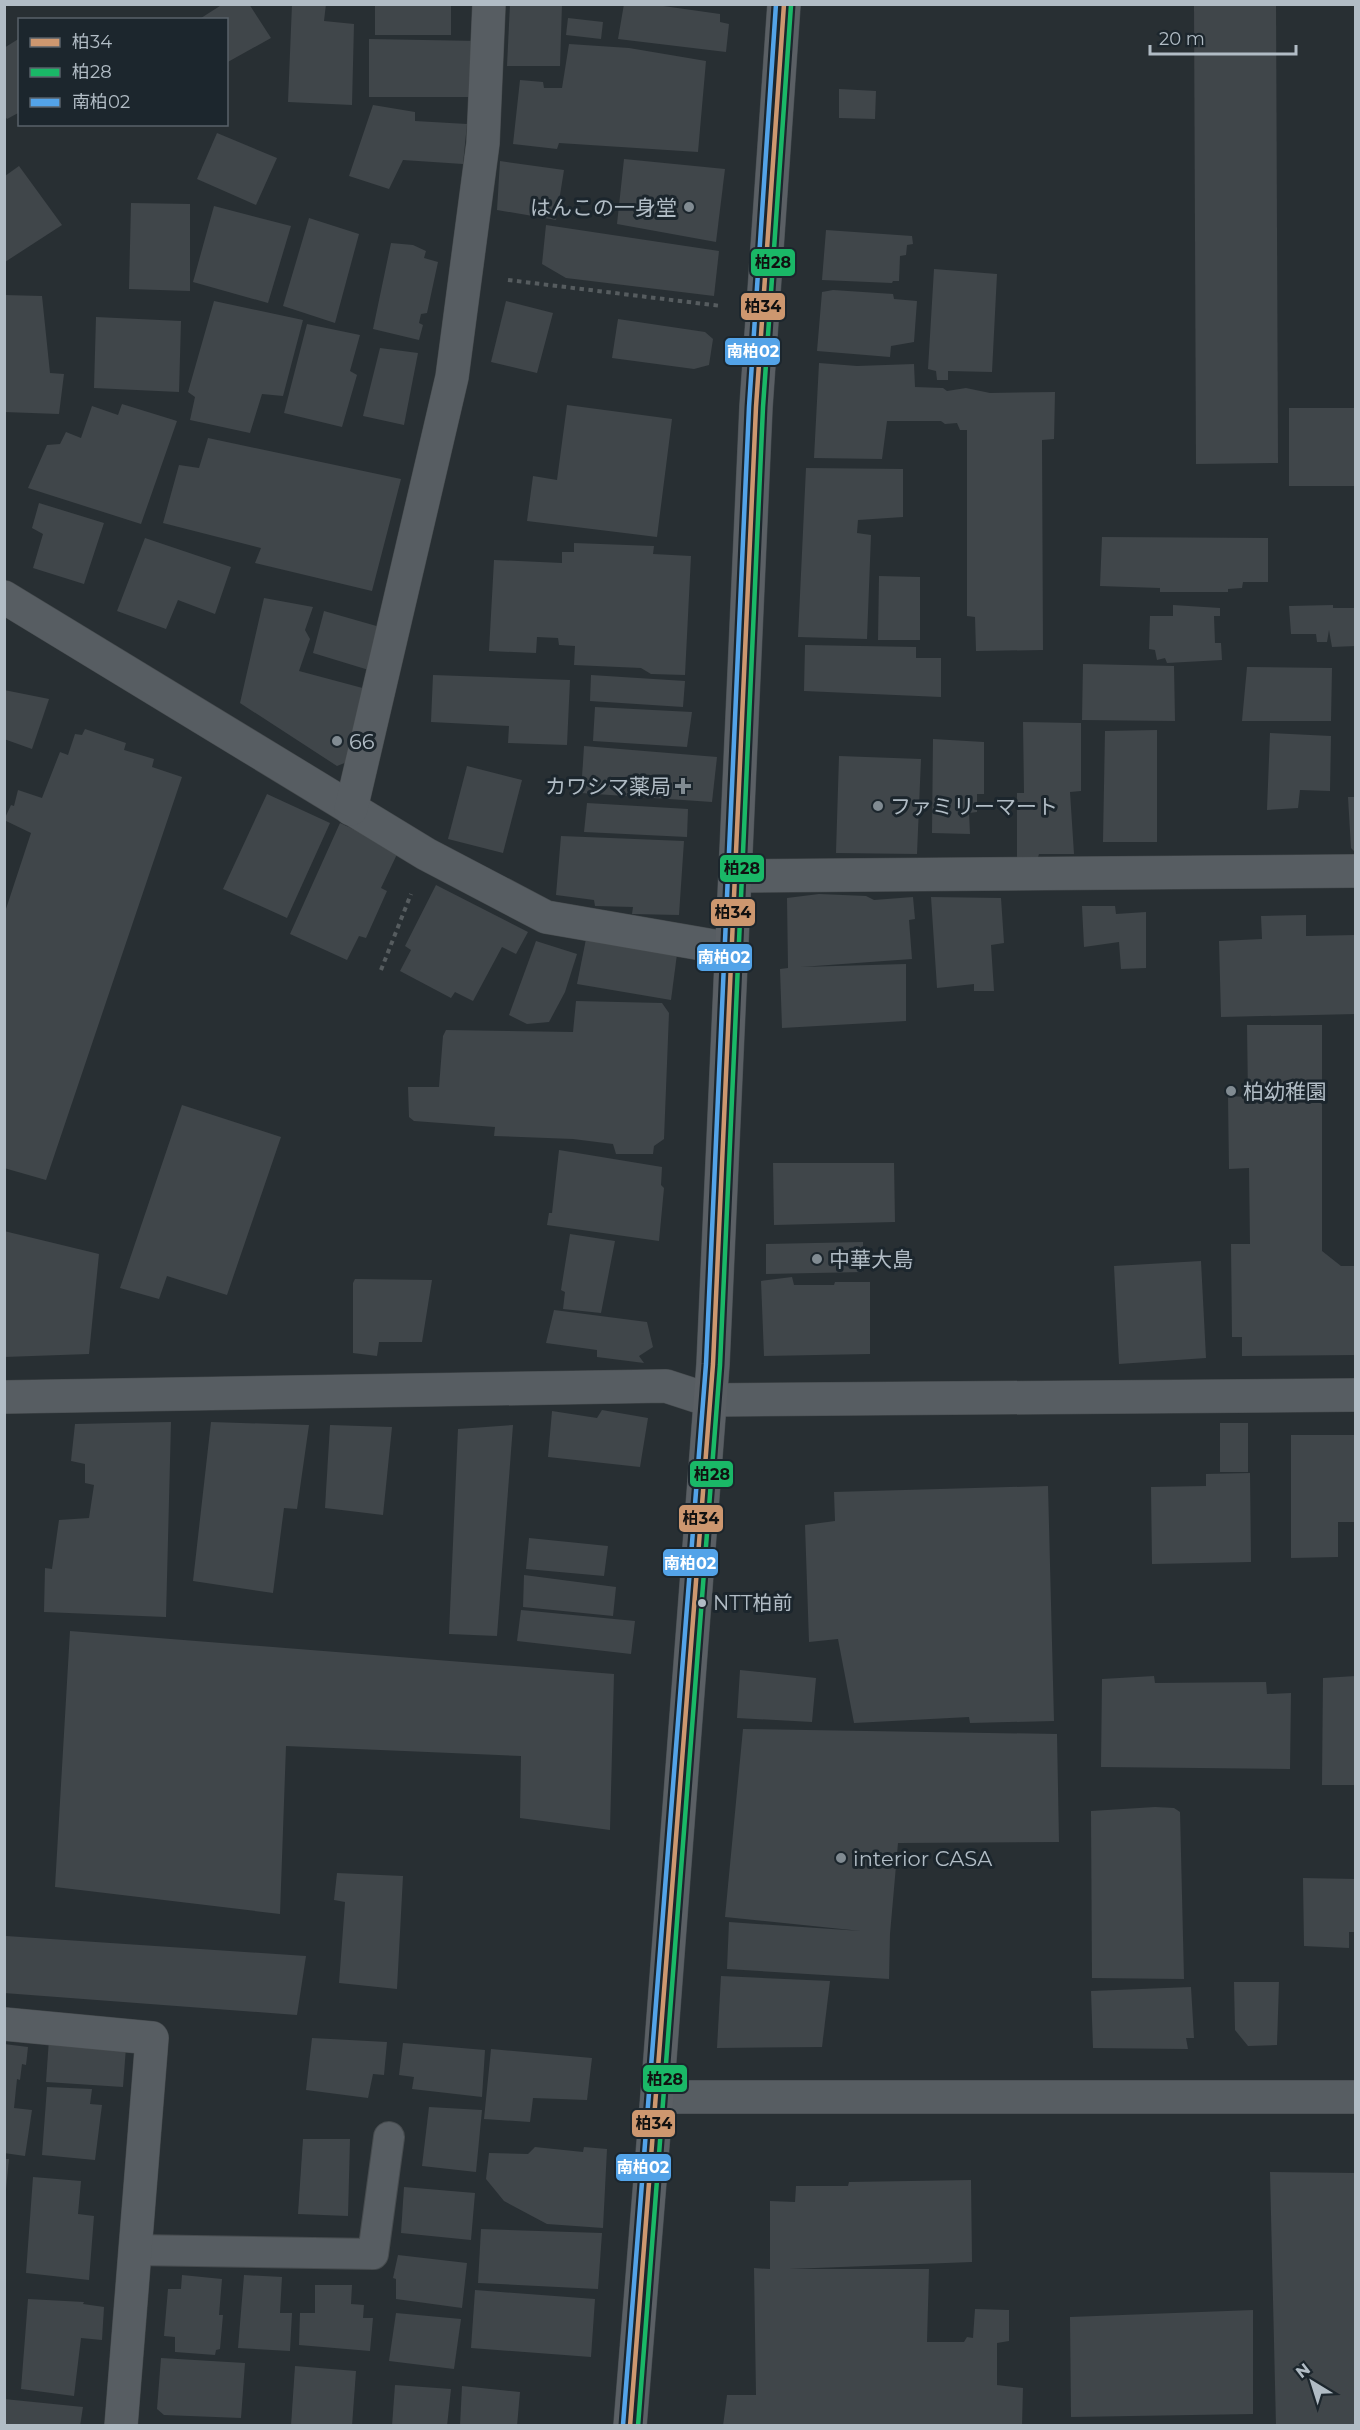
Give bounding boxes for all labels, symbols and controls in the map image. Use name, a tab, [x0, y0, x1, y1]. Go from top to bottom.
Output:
legend	[18, 18, 228, 126]
scale bar	[1150, 18, 1296, 56]
text: 20 m	[1159, 28, 1205, 50]
text: 柏34	[72, 31, 112, 53]
text: 柏28	[72, 61, 112, 83]
text: 南柏02	[72, 91, 130, 113]
place label: はんこの一身堂	[530, 195, 677, 220]
marker: はんこの一身堂	[682, 200, 696, 214]
line badge: 柏28	[750, 248, 796, 277]
text: 柏28	[755, 253, 791, 272]
line badge: 柏34	[740, 292, 786, 321]
text: 柏34	[745, 297, 781, 316]
line badge: 南柏02	[724, 337, 781, 366]
text: 南柏02	[727, 342, 779, 361]
place label: 66	[349, 729, 375, 754]
marker: 66	[330, 734, 344, 748]
place label: カワシマ薬局	[545, 774, 671, 799]
marker: カワシマ薬局	[676, 779, 690, 793]
place label: ファミリーマート	[890, 794, 1058, 819]
marker: ファミリーマート	[871, 799, 885, 813]
line badge: 柏28	[719, 854, 765, 883]
text: 柏28	[724, 859, 760, 878]
line badge: 柏34	[710, 898, 756, 927]
text: 柏34	[715, 903, 751, 922]
line badge: 南柏02	[696, 943, 753, 972]
text: 南柏02	[698, 948, 750, 967]
place label: 柏幼稚園	[1243, 1079, 1327, 1104]
marker: 柏幼稚園	[1224, 1084, 1238, 1098]
place label: 中華大島	[829, 1247, 913, 1272]
marker: 中華大島	[810, 1252, 824, 1266]
line badge: 柏28	[689, 1460, 734, 1488]
text: 柏28	[694, 1465, 730, 1484]
line badge: 柏34	[678, 1504, 724, 1533]
text: 柏34	[683, 1509, 719, 1528]
line badge: 南柏02	[662, 1548, 719, 1577]
text: 南柏02	[664, 1554, 716, 1573]
place label: NTT柏前	[713, 1591, 792, 1615]
marker: NTT柏前	[696, 1597, 708, 1609]
place label: interior CASA	[853, 1846, 993, 1871]
marker: interior CASA	[834, 1851, 848, 1865]
line badge: 柏28	[642, 2064, 688, 2093]
text: 柏28	[647, 2070, 683, 2089]
line badge: 柏34	[631, 2109, 676, 2138]
text: 柏34	[636, 2114, 672, 2133]
line badge: 南柏02	[615, 2153, 672, 2182]
text: 南柏02	[617, 2158, 669, 2177]
north arrow	[1282, 2352, 1342, 2412]
text: N	[1292, 2359, 1314, 2382]

